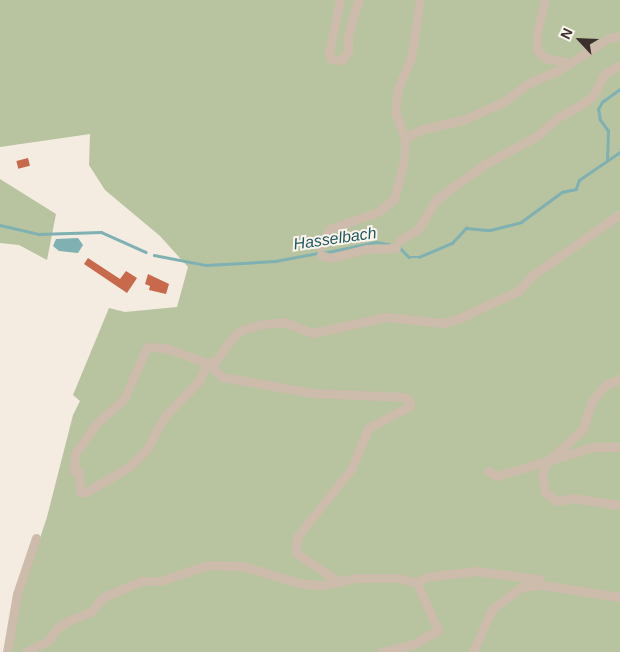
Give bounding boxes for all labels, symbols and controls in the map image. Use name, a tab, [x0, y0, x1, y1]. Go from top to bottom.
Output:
north arrow	[555, 15, 605, 65]
text: N	[557, 26, 576, 42]
water label: Hasselbach	[292, 224, 378, 254]

